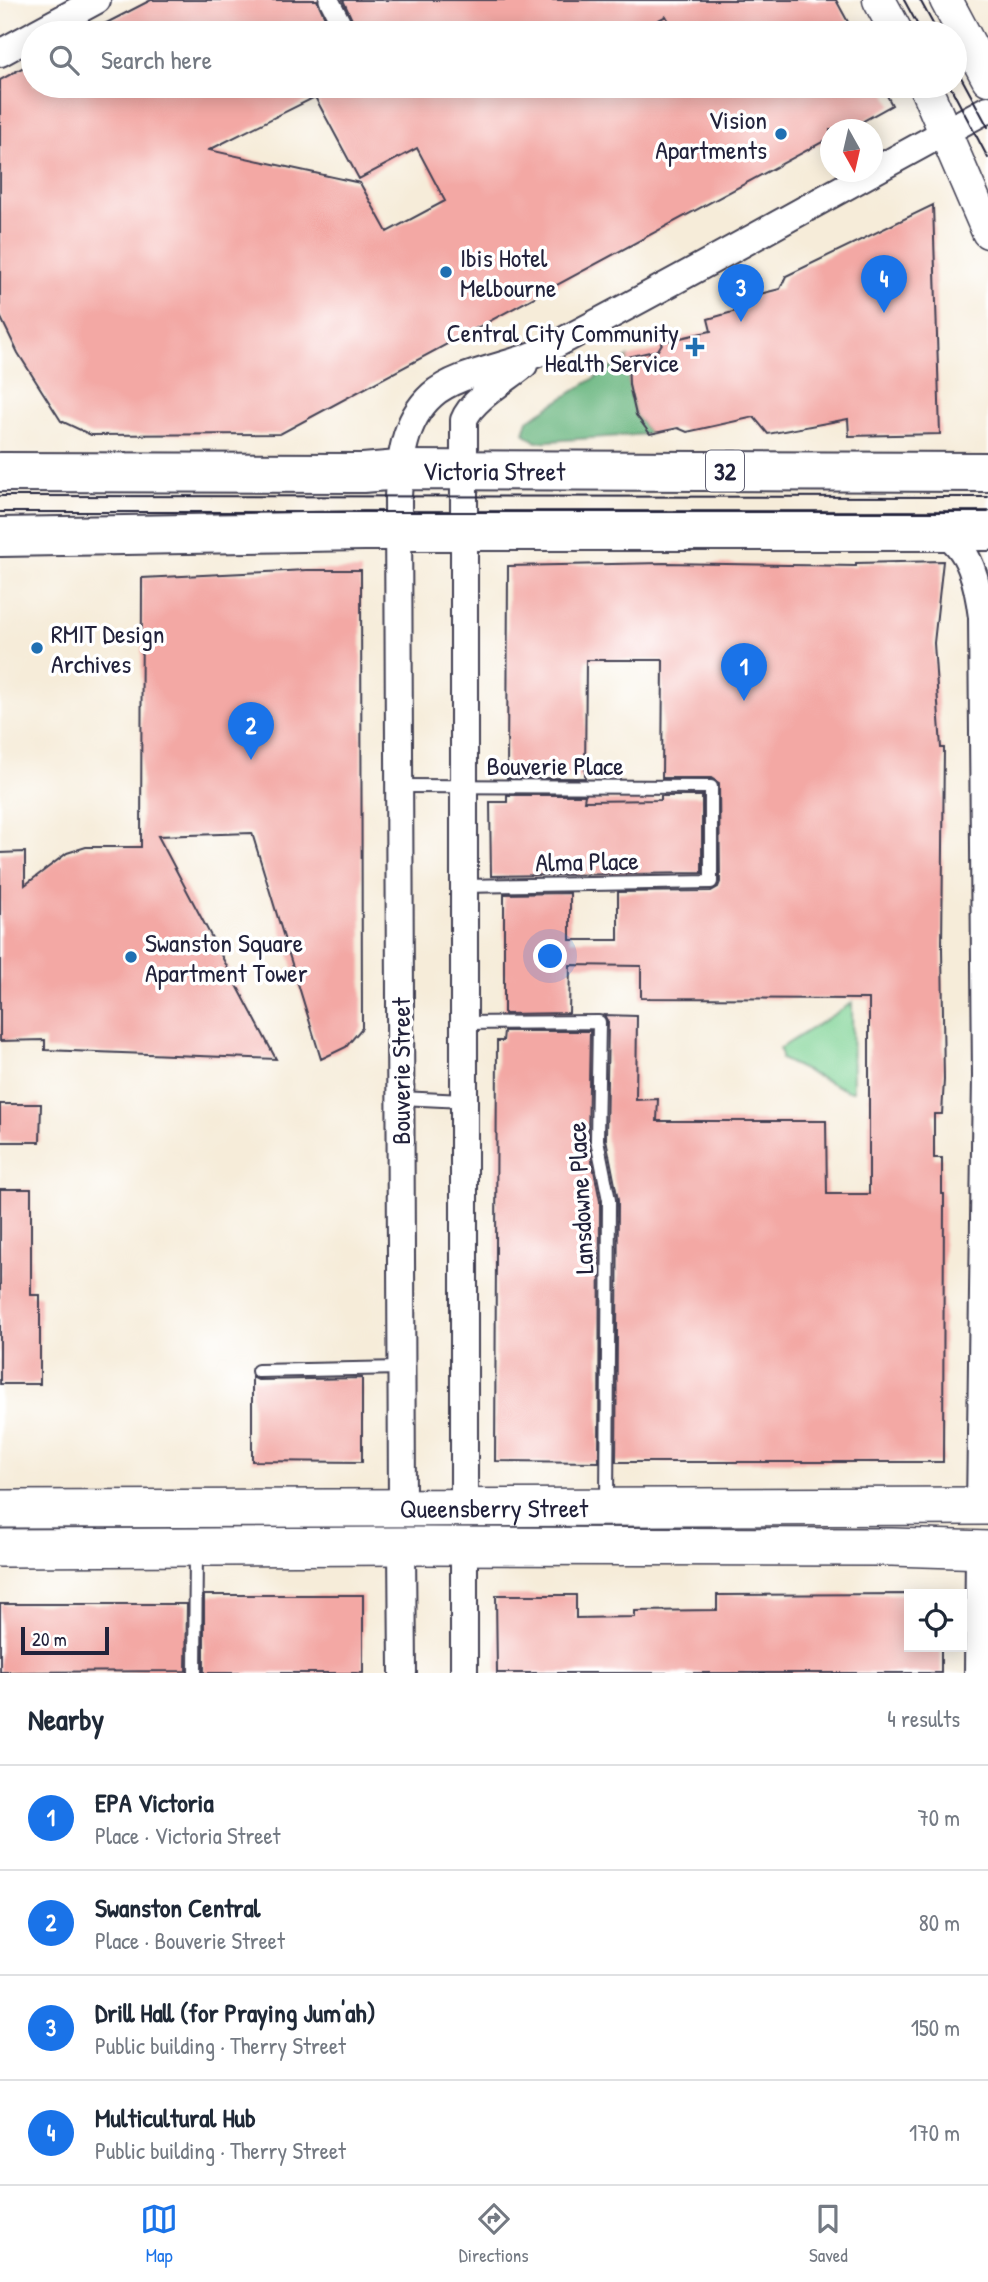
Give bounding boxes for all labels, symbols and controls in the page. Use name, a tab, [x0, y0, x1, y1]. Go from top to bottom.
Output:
search box	[21, 21, 967, 98]
icon: search	[45, 41, 83, 79]
text: Search here	[101, 42, 212, 77]
place label: Vision Apartments	[655, 102, 767, 167]
north arrow	[820, 119, 883, 182]
marker: Vision Apartments	[773, 126, 789, 142]
place label: Ibis Hotel Melbourne	[460, 240, 556, 305]
pin: 4	[861, 255, 907, 313]
marker: Ibis Hotel Melbourne	[438, 264, 454, 280]
pin: 3	[718, 264, 764, 322]
place label: Central City Community Health Service	[447, 315, 679, 380]
marker: Central City Community Health Service	[685, 337, 705, 357]
road number: 32	[706, 450, 744, 492]
street label: Victoria Street	[423, 453, 566, 488]
place label: RMIT Design Archives	[51, 616, 164, 681]
marker: RMIT Design Archives	[29, 640, 45, 656]
pin: 1	[721, 643, 767, 701]
pin: 2	[228, 702, 274, 760]
street label: Bouverie Place	[486, 748, 624, 783]
street label: Alma Place	[535, 843, 639, 879]
place label: Swanston Square Apartment Tower	[145, 925, 308, 990]
your location	[533, 939, 567, 973]
marker: Swanston Square Apartment Tower	[123, 949, 139, 965]
street label: Bouverie Street	[383, 996, 418, 1145]
street label: Lansdowne Place	[559, 1121, 601, 1275]
street label: Queensberry Street	[400, 1490, 589, 1525]
map controls	[904, 1589, 967, 1652]
button: locate	[904, 1589, 967, 1652]
scale bar	[21, 1624, 108, 1656]
text: 20 m	[32, 1626, 67, 1652]
text: Nearby	[28, 1699, 104, 1739]
text: 4 results	[887, 1703, 960, 1734]
text: EPA Victoria	[95, 1785, 214, 1820]
text: 1	[47, 1802, 55, 1833]
text: 70 m	[917, 1802, 960, 1833]
text: Place · Victoria Street	[95, 1820, 281, 1851]
text: Swanston Central	[95, 1890, 261, 1925]
text: 2	[46, 1907, 56, 1938]
text: 80 m	[919, 1907, 960, 1938]
text: Place · Bouverie Street	[95, 1925, 285, 1956]
text: Drill Hall (for Praying Jum'ah)	[95, 1995, 376, 2030]
text: 3	[46, 2012, 56, 2043]
text: 150 m	[911, 2012, 960, 2043]
text: Public building · Therry Street	[95, 2030, 346, 2061]
text: Multicultural Hub	[95, 2100, 256, 2135]
text: 4	[47, 2117, 55, 2148]
text: 170 m	[909, 2117, 960, 2148]
text: Public building · Therry Street	[95, 2135, 346, 2166]
tab: Map	[140, 2200, 178, 2268]
tab: Directions	[459, 2200, 529, 2268]
tab: Saved	[809, 2200, 848, 2268]

